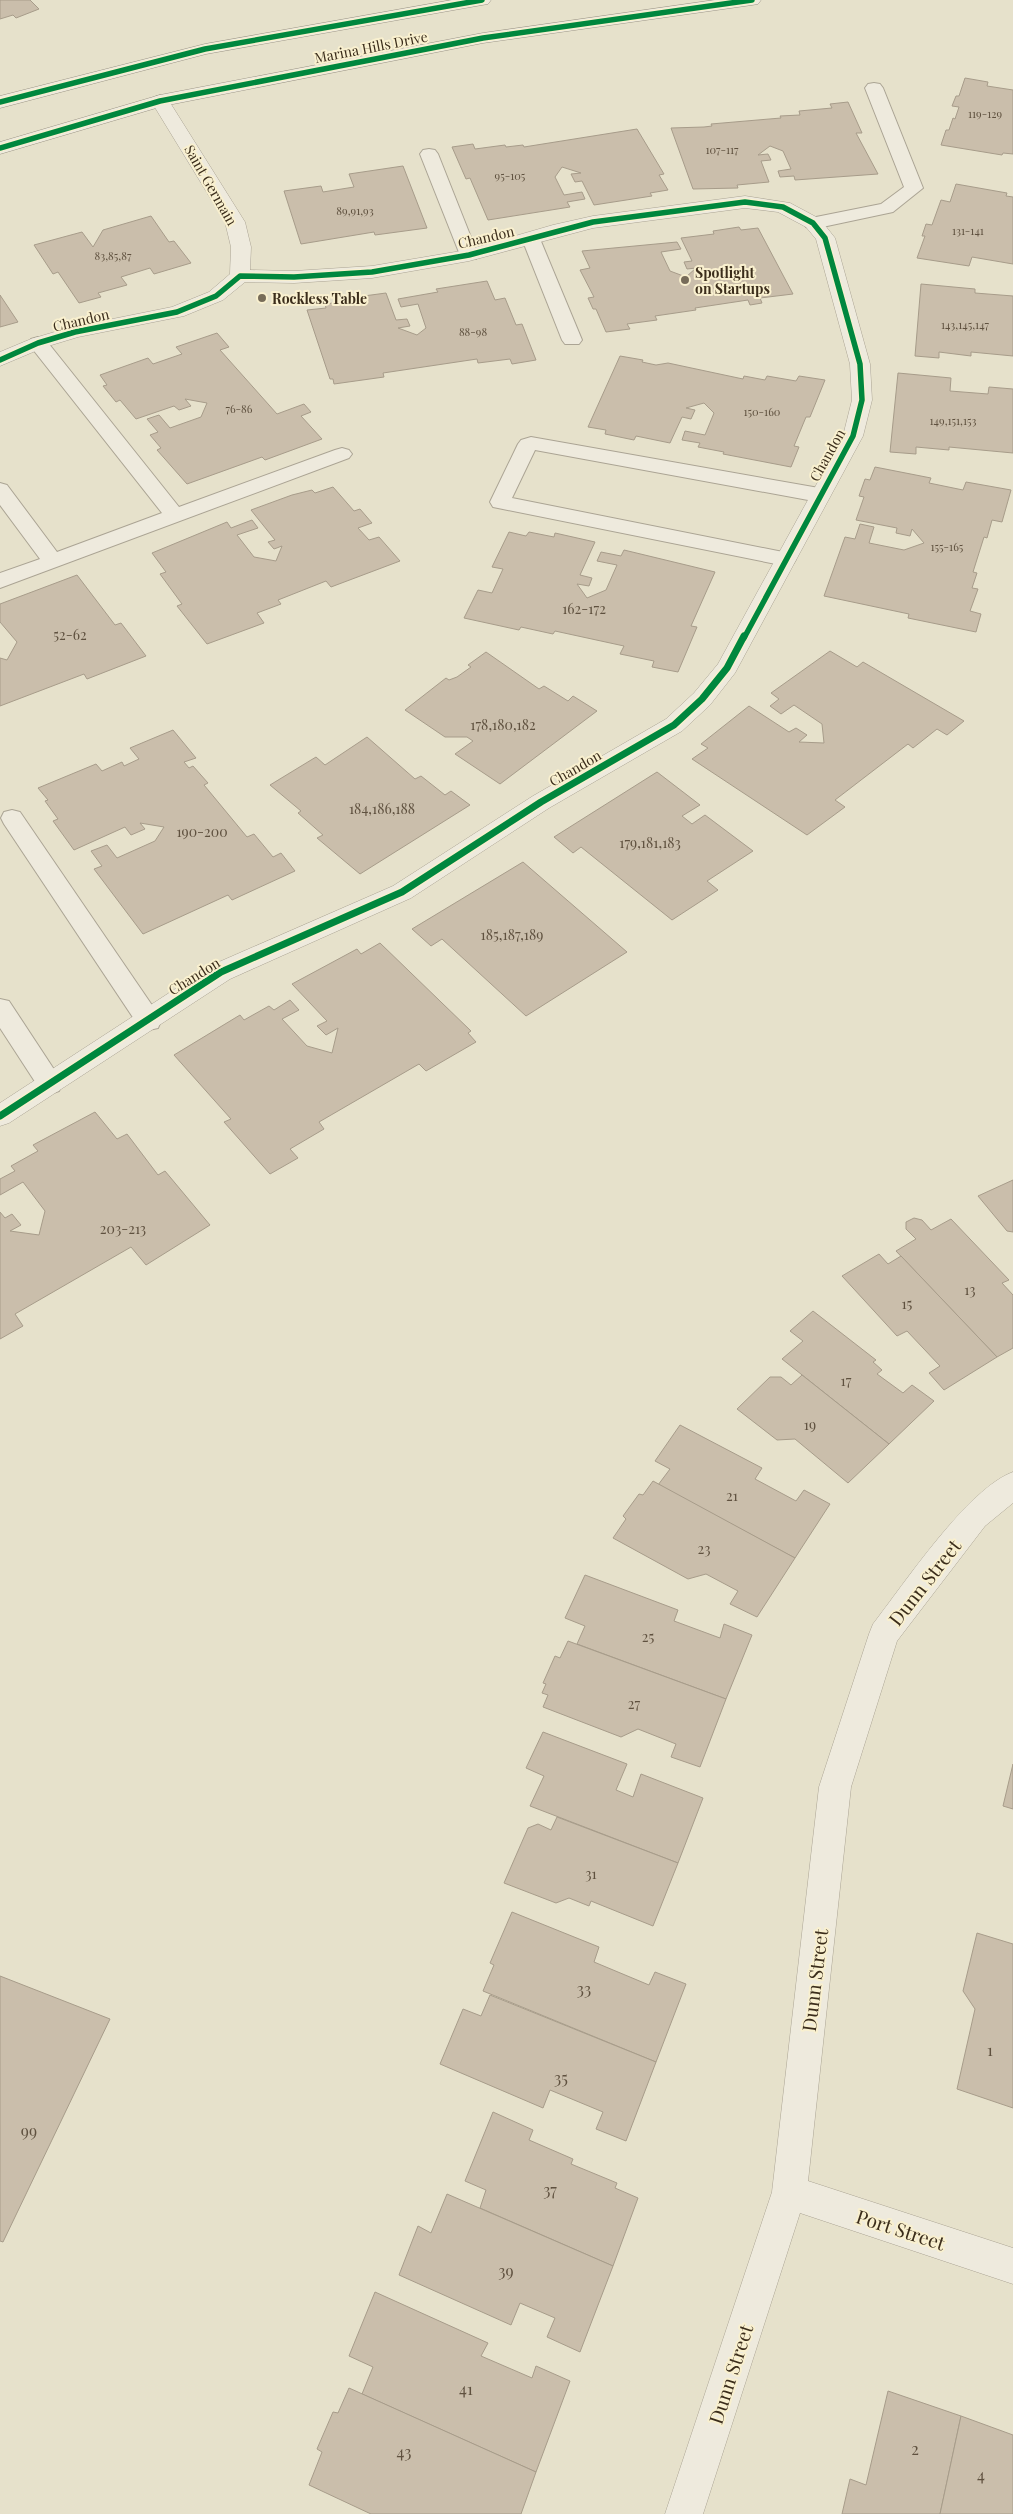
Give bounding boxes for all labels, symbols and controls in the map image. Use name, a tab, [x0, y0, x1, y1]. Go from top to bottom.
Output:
street label: Marina Hills Drive	[313, 27, 429, 67]
house number: 119-129	[968, 106, 1002, 121]
street label: Saint Germain	[180, 141, 242, 229]
house number: 107-117	[705, 142, 739, 157]
house number: 95-105	[495, 168, 526, 183]
house number: 89,91,93	[336, 203, 374, 218]
street label: Chandon	[456, 221, 517, 253]
house number: 131-141	[952, 223, 984, 238]
house number: 83,85,87	[95, 248, 132, 263]
place label: Spotlight on Startups	[695, 263, 770, 298]
marker: Spotlight on Startups	[679, 274, 691, 286]
place label: Rockless Table	[272, 289, 367, 308]
marker: Rockless Table	[256, 292, 268, 304]
street label: Chandon	[51, 304, 112, 336]
house number: 143,145,147	[941, 317, 989, 332]
house number: 88-98	[459, 324, 487, 339]
house number: 76-86	[225, 401, 253, 416]
house number: 150-160	[744, 404, 781, 419]
house number: 149,151,153	[930, 413, 976, 428]
street label: Chandon	[805, 425, 850, 485]
house number: 155-165	[931, 539, 964, 554]
house number: 162-172	[562, 599, 606, 618]
house number: 52-62	[53, 625, 87, 644]
house number: 178,180,182	[470, 715, 536, 734]
street label: Chandon	[545, 745, 605, 791]
house number: 184,186,188	[349, 799, 415, 818]
house number: 190-200	[176, 822, 228, 841]
house number: 179,181,183	[619, 833, 681, 852]
house number: 185,187,189	[481, 925, 543, 944]
street label: Chandon	[165, 952, 224, 999]
house number: 203-213	[100, 1219, 146, 1238]
house number: 13	[964, 1280, 976, 1299]
house number: 15	[902, 1294, 913, 1313]
house number: 17	[841, 1371, 852, 1390]
house number: 19	[804, 1415, 816, 1434]
house number: 21	[726, 1486, 738, 1505]
street label: Dunn Street	[882, 1533, 966, 1631]
house number: 23	[697, 1539, 711, 1558]
house number: 25	[642, 1627, 654, 1646]
house number: 27	[628, 1694, 641, 1713]
house number: 31	[585, 1864, 597, 1883]
street label: Dunn Street	[795, 1927, 833, 2033]
house number: 33	[577, 1978, 591, 1999]
house number: 1	[987, 2039, 993, 2060]
house number: 35	[554, 2067, 568, 2088]
house number: 99	[21, 2120, 37, 2141]
house number: 37	[543, 2179, 557, 2200]
street label: Port Street	[853, 2202, 949, 2256]
house number: 39	[498, 2260, 514, 2281]
street label: Dunn Street	[702, 2321, 758, 2427]
house number: 41	[459, 2378, 473, 2399]
house number: 2	[911, 2438, 919, 2459]
house number: 43	[397, 2441, 411, 2462]
house number: 4	[977, 2464, 985, 2485]

